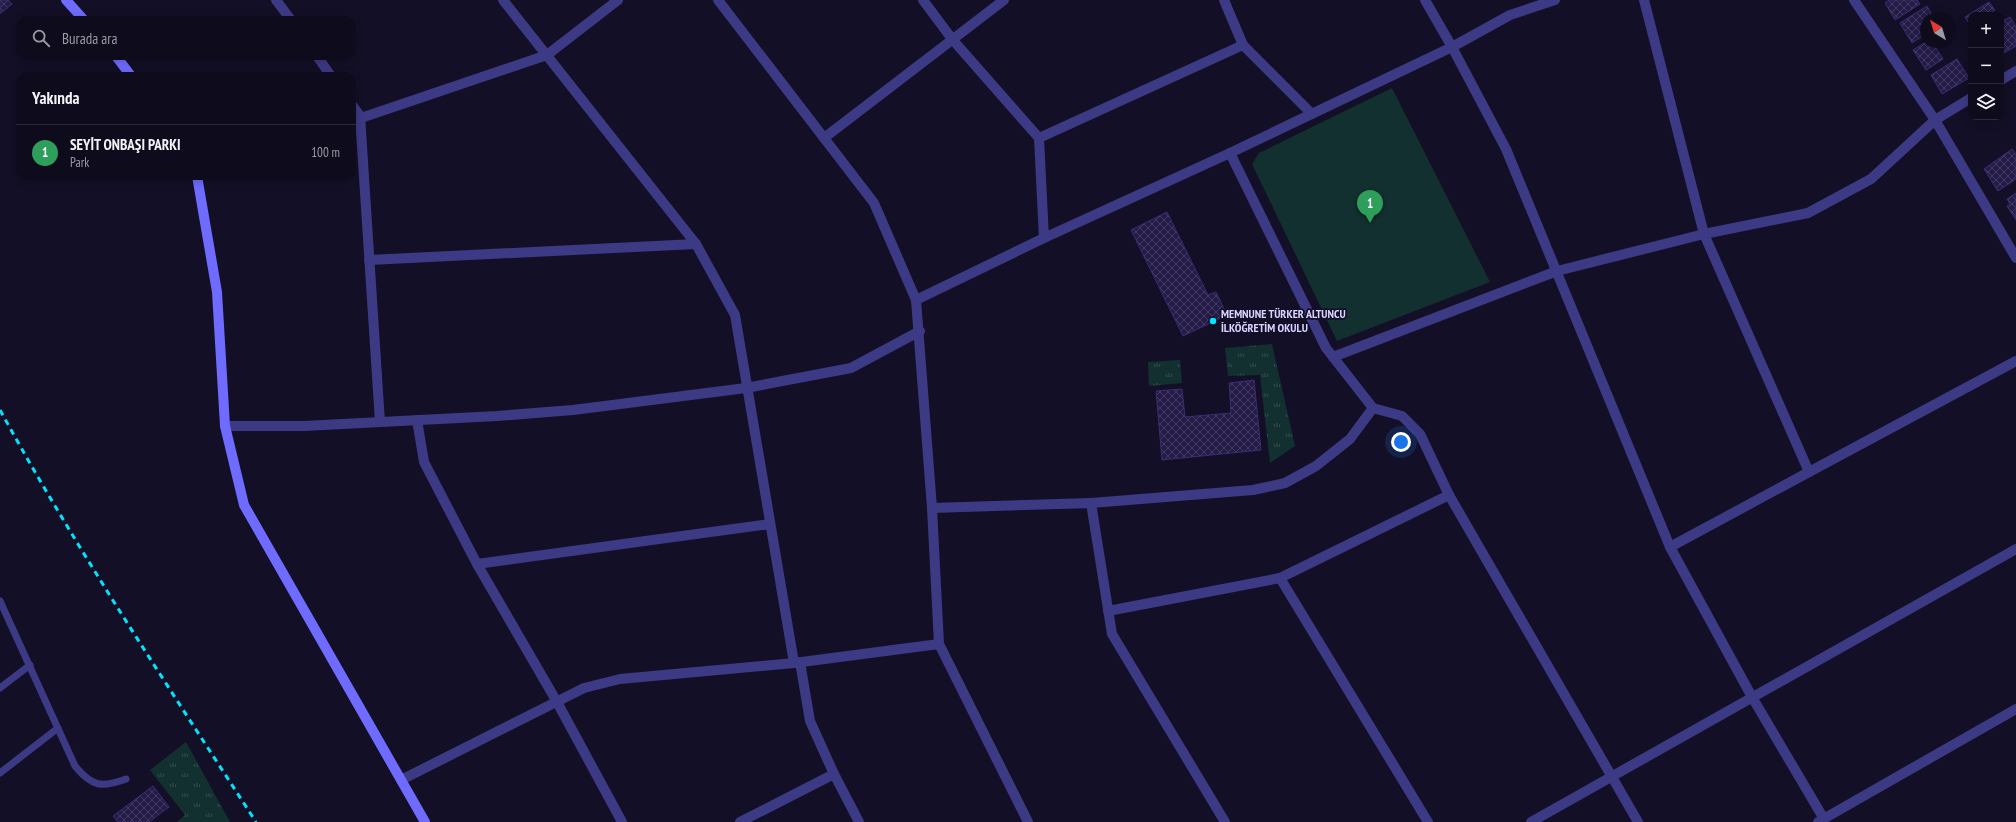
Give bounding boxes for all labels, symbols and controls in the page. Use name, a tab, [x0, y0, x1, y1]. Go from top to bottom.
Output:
north arrow	[1920, 12, 1956, 48]
map controls	[1968, 12, 2004, 120]
button: +	[1968, 12, 2004, 48]
search box	[16, 16, 356, 60]
icon: search	[30, 27, 52, 49]
text: Burada ara	[62, 29, 117, 48]
button: −	[1968, 48, 2004, 84]
button: layers	[1968, 84, 2004, 120]
text: Yakında	[32, 87, 79, 109]
text: SEYİT ONBAŞI PARKI	[70, 135, 181, 154]
text: 1	[42, 144, 48, 161]
text: 100 m	[311, 144, 340, 161]
text: Park	[70, 154, 89, 171]
pin: 1	[1357, 190, 1383, 223]
place label: MEMNUNE TÜRKER ALTUNCU İLKÖĞRETİM OKULU	[1221, 306, 1346, 335]
marker: MEMNUNE TÜRKER ALTUNCU İLKÖĞRETİM OKULU	[1208, 316, 1218, 326]
your location	[1391, 432, 1411, 452]

